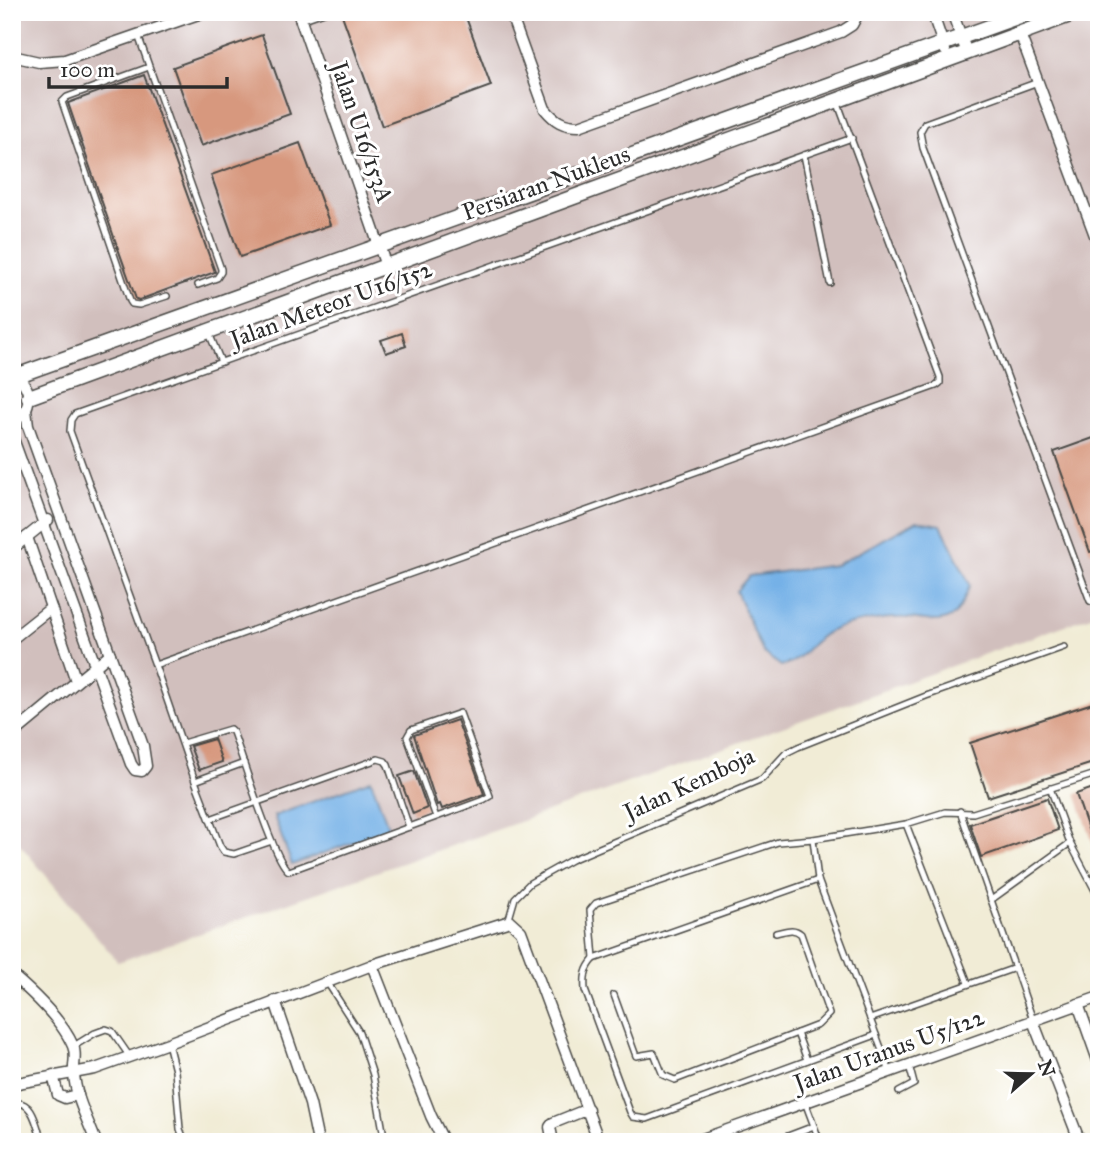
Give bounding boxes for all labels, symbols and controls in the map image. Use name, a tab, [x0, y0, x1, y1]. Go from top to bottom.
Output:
scale bar	[49, 46, 228, 90]
street label: Jalan U16/153A	[323, 55, 400, 207]
text: 100 m	[60, 57, 115, 83]
street label: Persiaran Nukleus	[458, 139, 634, 227]
street label: Jalan Meteor U16/152	[223, 253, 436, 356]
street label: Jalan Kemboja	[616, 740, 760, 829]
street label: Jalan Uranus U5/122	[787, 1002, 988, 1099]
north arrow	[996, 1038, 1066, 1108]
text: N	[1033, 1057, 1060, 1080]

